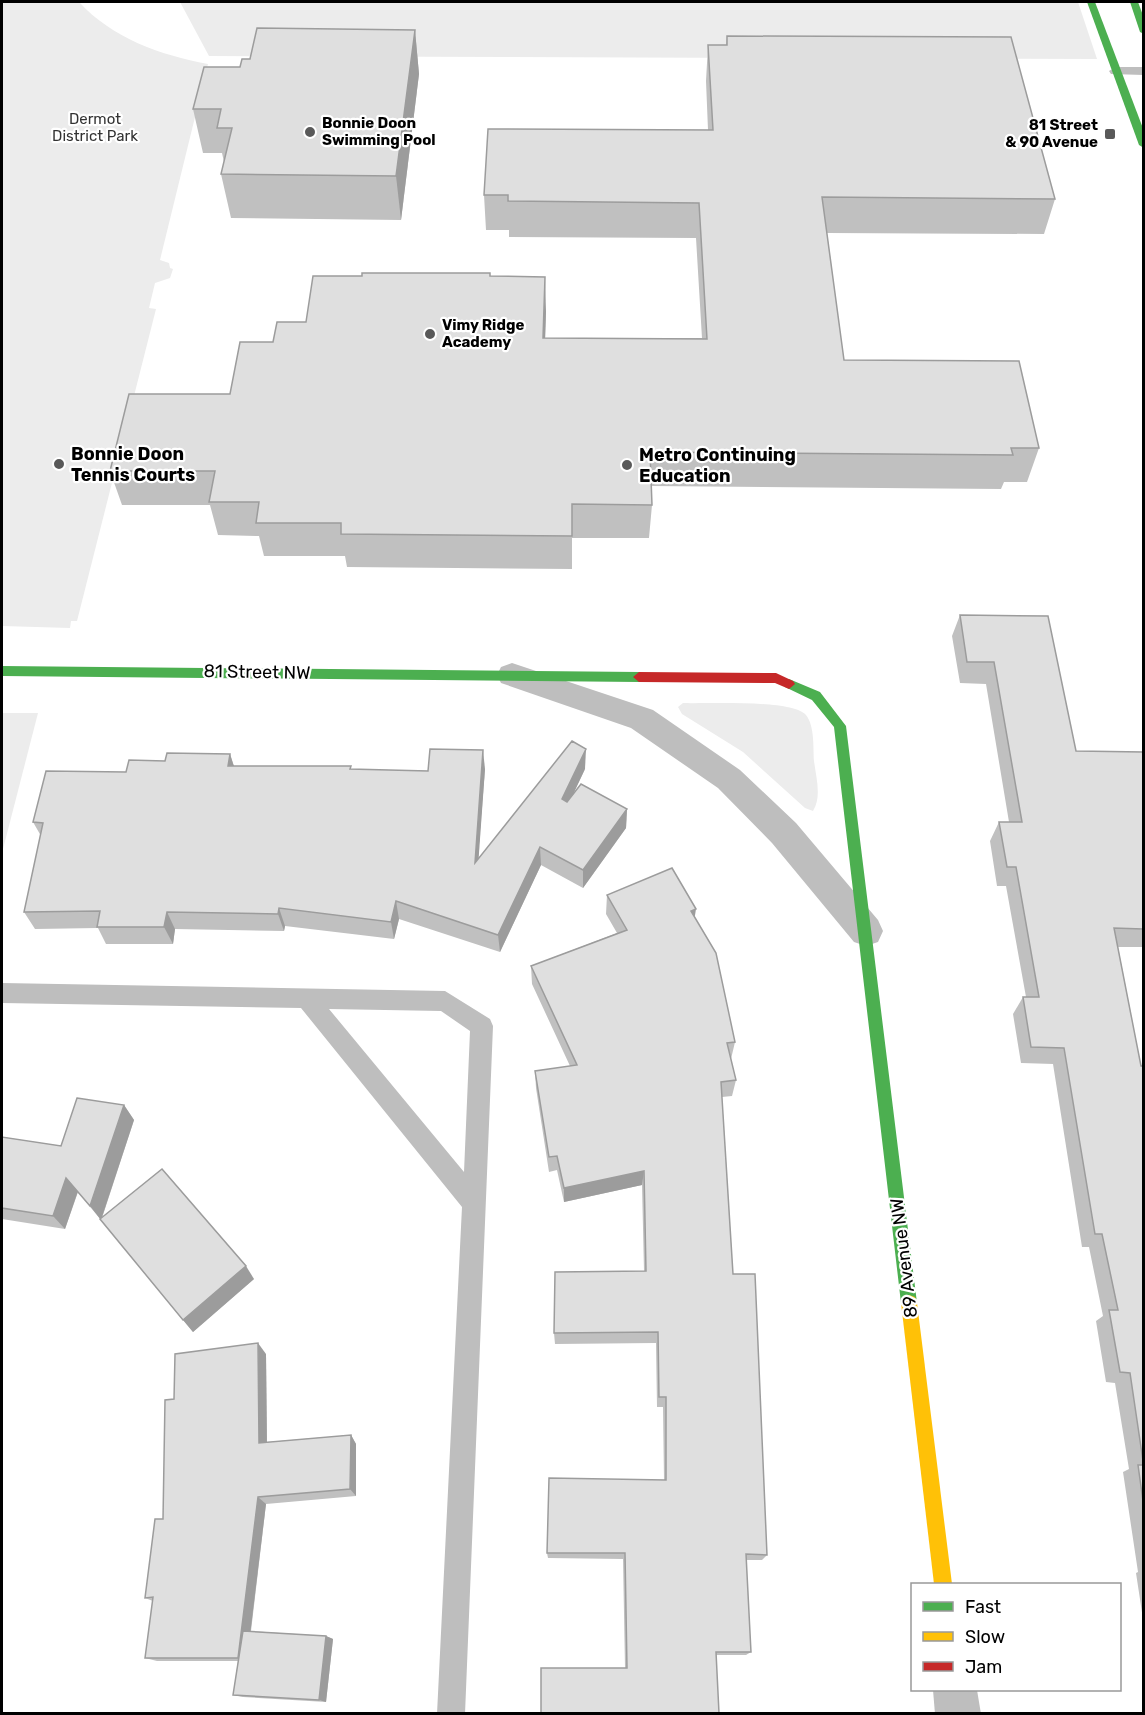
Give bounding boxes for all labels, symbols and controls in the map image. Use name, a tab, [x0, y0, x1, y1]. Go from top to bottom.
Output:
park label: Dermot District Park	[52, 110, 138, 145]
place label: Bonnie Doon Swimming Pool	[322, 114, 436, 149]
place label: 81 Street & 90 Avenue	[1005, 116, 1098, 151]
marker: Bonnie Doon Swimming Pool	[303, 125, 317, 139]
marker: 81 Street & 90 Avenue	[1103, 127, 1117, 141]
place label: Vimy Ridge Academy	[442, 316, 524, 351]
marker: Vimy Ridge Academy	[423, 327, 437, 341]
place label: Bonnie Doon Tennis Courts	[71, 443, 195, 486]
place label: Metro Continuing Education	[639, 444, 796, 487]
marker: Bonnie Doon Tennis Courts	[52, 457, 66, 471]
marker: Metro Continuing Education	[620, 458, 634, 472]
street label: 81 Street NW	[203, 660, 311, 684]
street label: 89 Avenue NW	[886, 1197, 922, 1319]
legend	[911, 1583, 1121, 1691]
text: Fast	[965, 1596, 1001, 1618]
text: Slow	[965, 1626, 1005, 1648]
text: Jam	[965, 1656, 1002, 1678]

